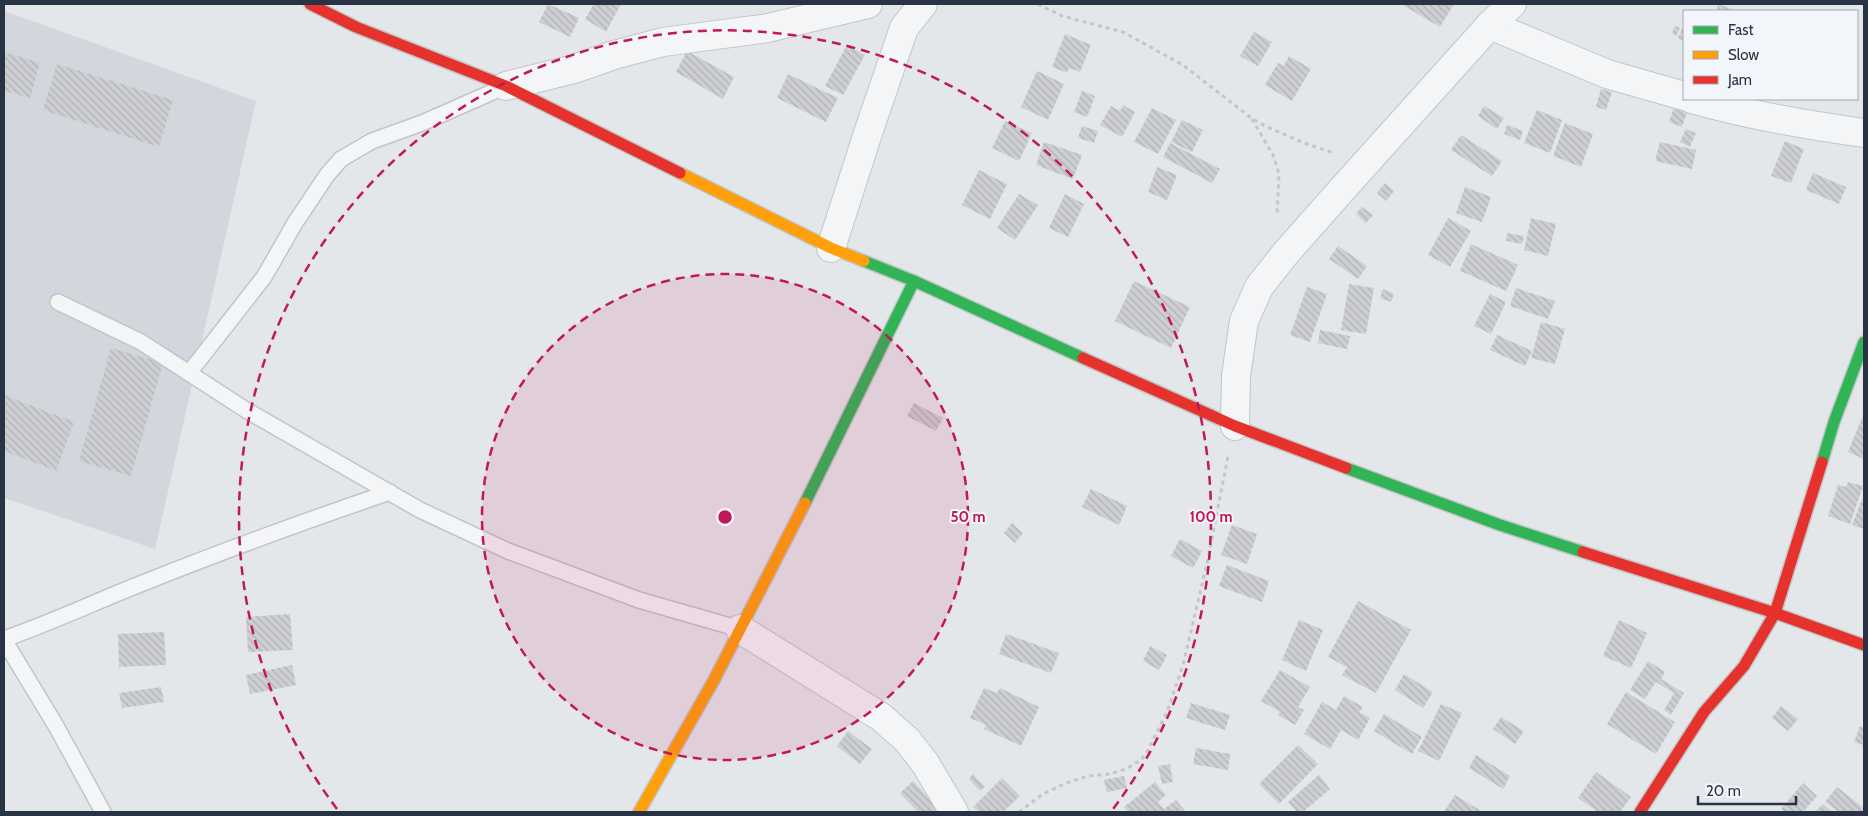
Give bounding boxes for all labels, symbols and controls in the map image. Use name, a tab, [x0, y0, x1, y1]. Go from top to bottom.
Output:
legend	[1683, 10, 1858, 100]
text: Fast	[1728, 21, 1753, 39]
text: Slow	[1728, 46, 1759, 64]
text: Jam	[1727, 71, 1752, 89]
centre of rings	[716, 508, 734, 526]
text: 50 m	[950, 508, 986, 526]
text: 100 m	[1189, 508, 1233, 526]
scale bar	[1698, 774, 1796, 806]
text: 20 m	[1706, 782, 1741, 800]

